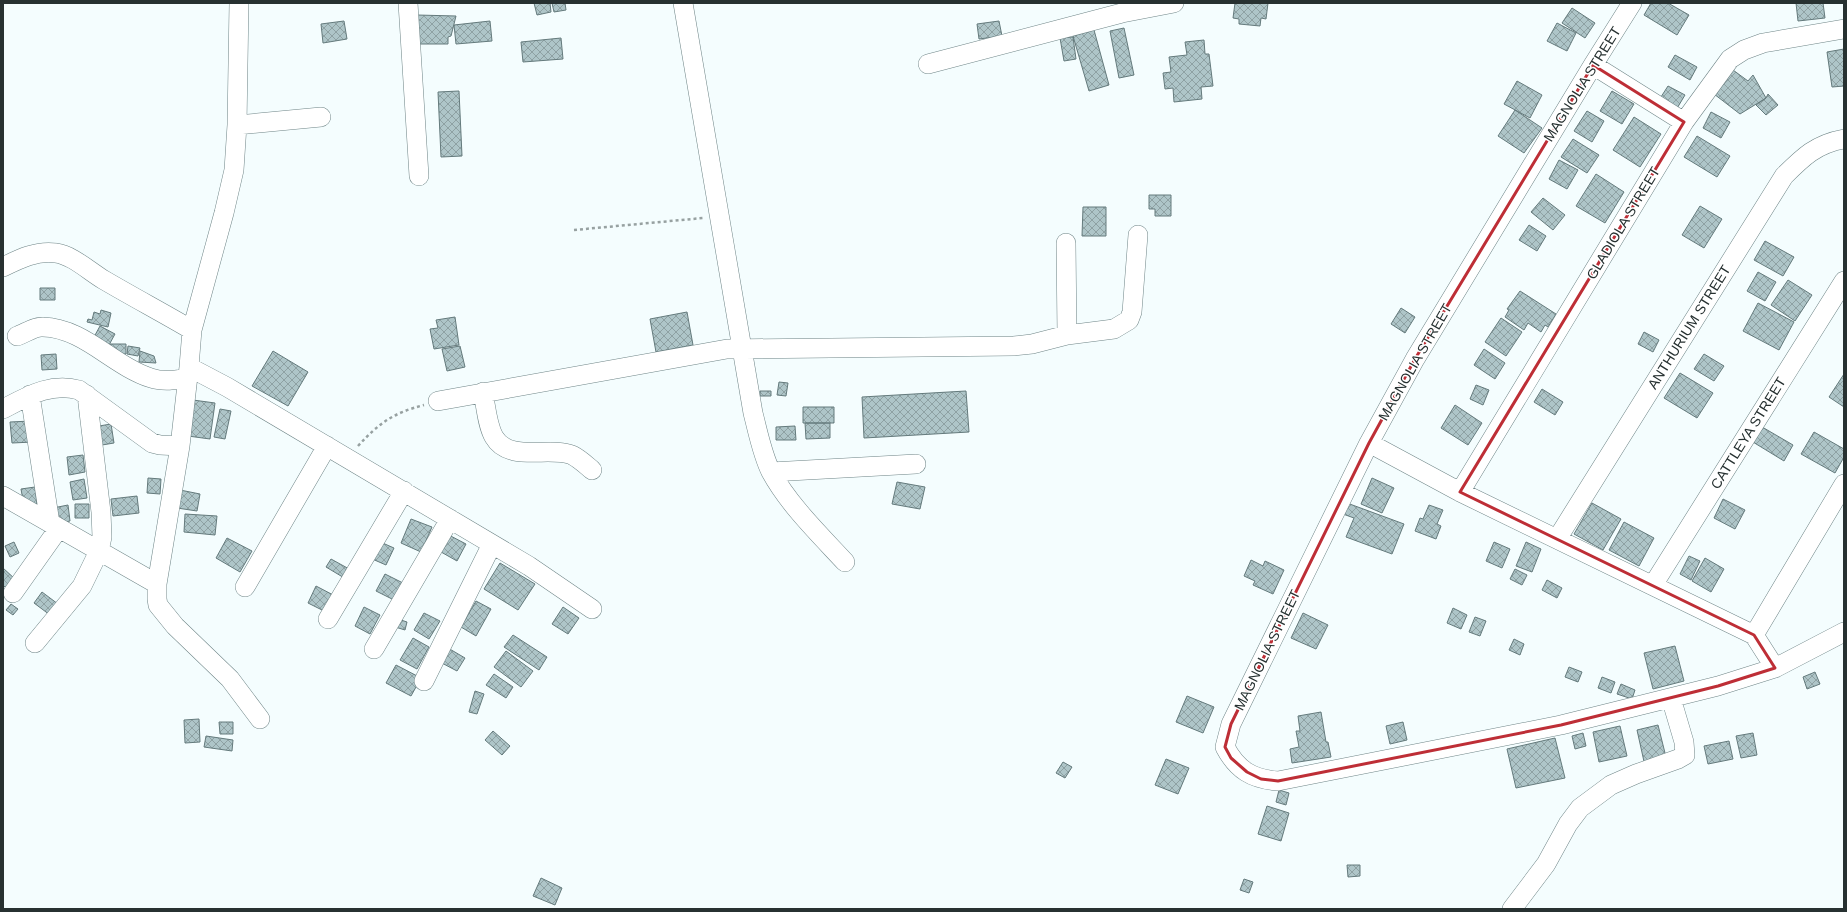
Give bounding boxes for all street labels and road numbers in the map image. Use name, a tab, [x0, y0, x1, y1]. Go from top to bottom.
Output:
street label: MAGNOLIA STREET	[1540, 23, 1624, 144]
street label: GLADIOLA STREET	[1583, 163, 1663, 282]
street label: ANTHURIUM STREET	[1644, 262, 1734, 392]
street label: MAGNOLIA STREET	[1375, 300, 1455, 423]
street label: CATTLEYA STREET	[1707, 374, 1789, 492]
street label: MAGNOLIA STREET	[1231, 587, 1303, 713]

